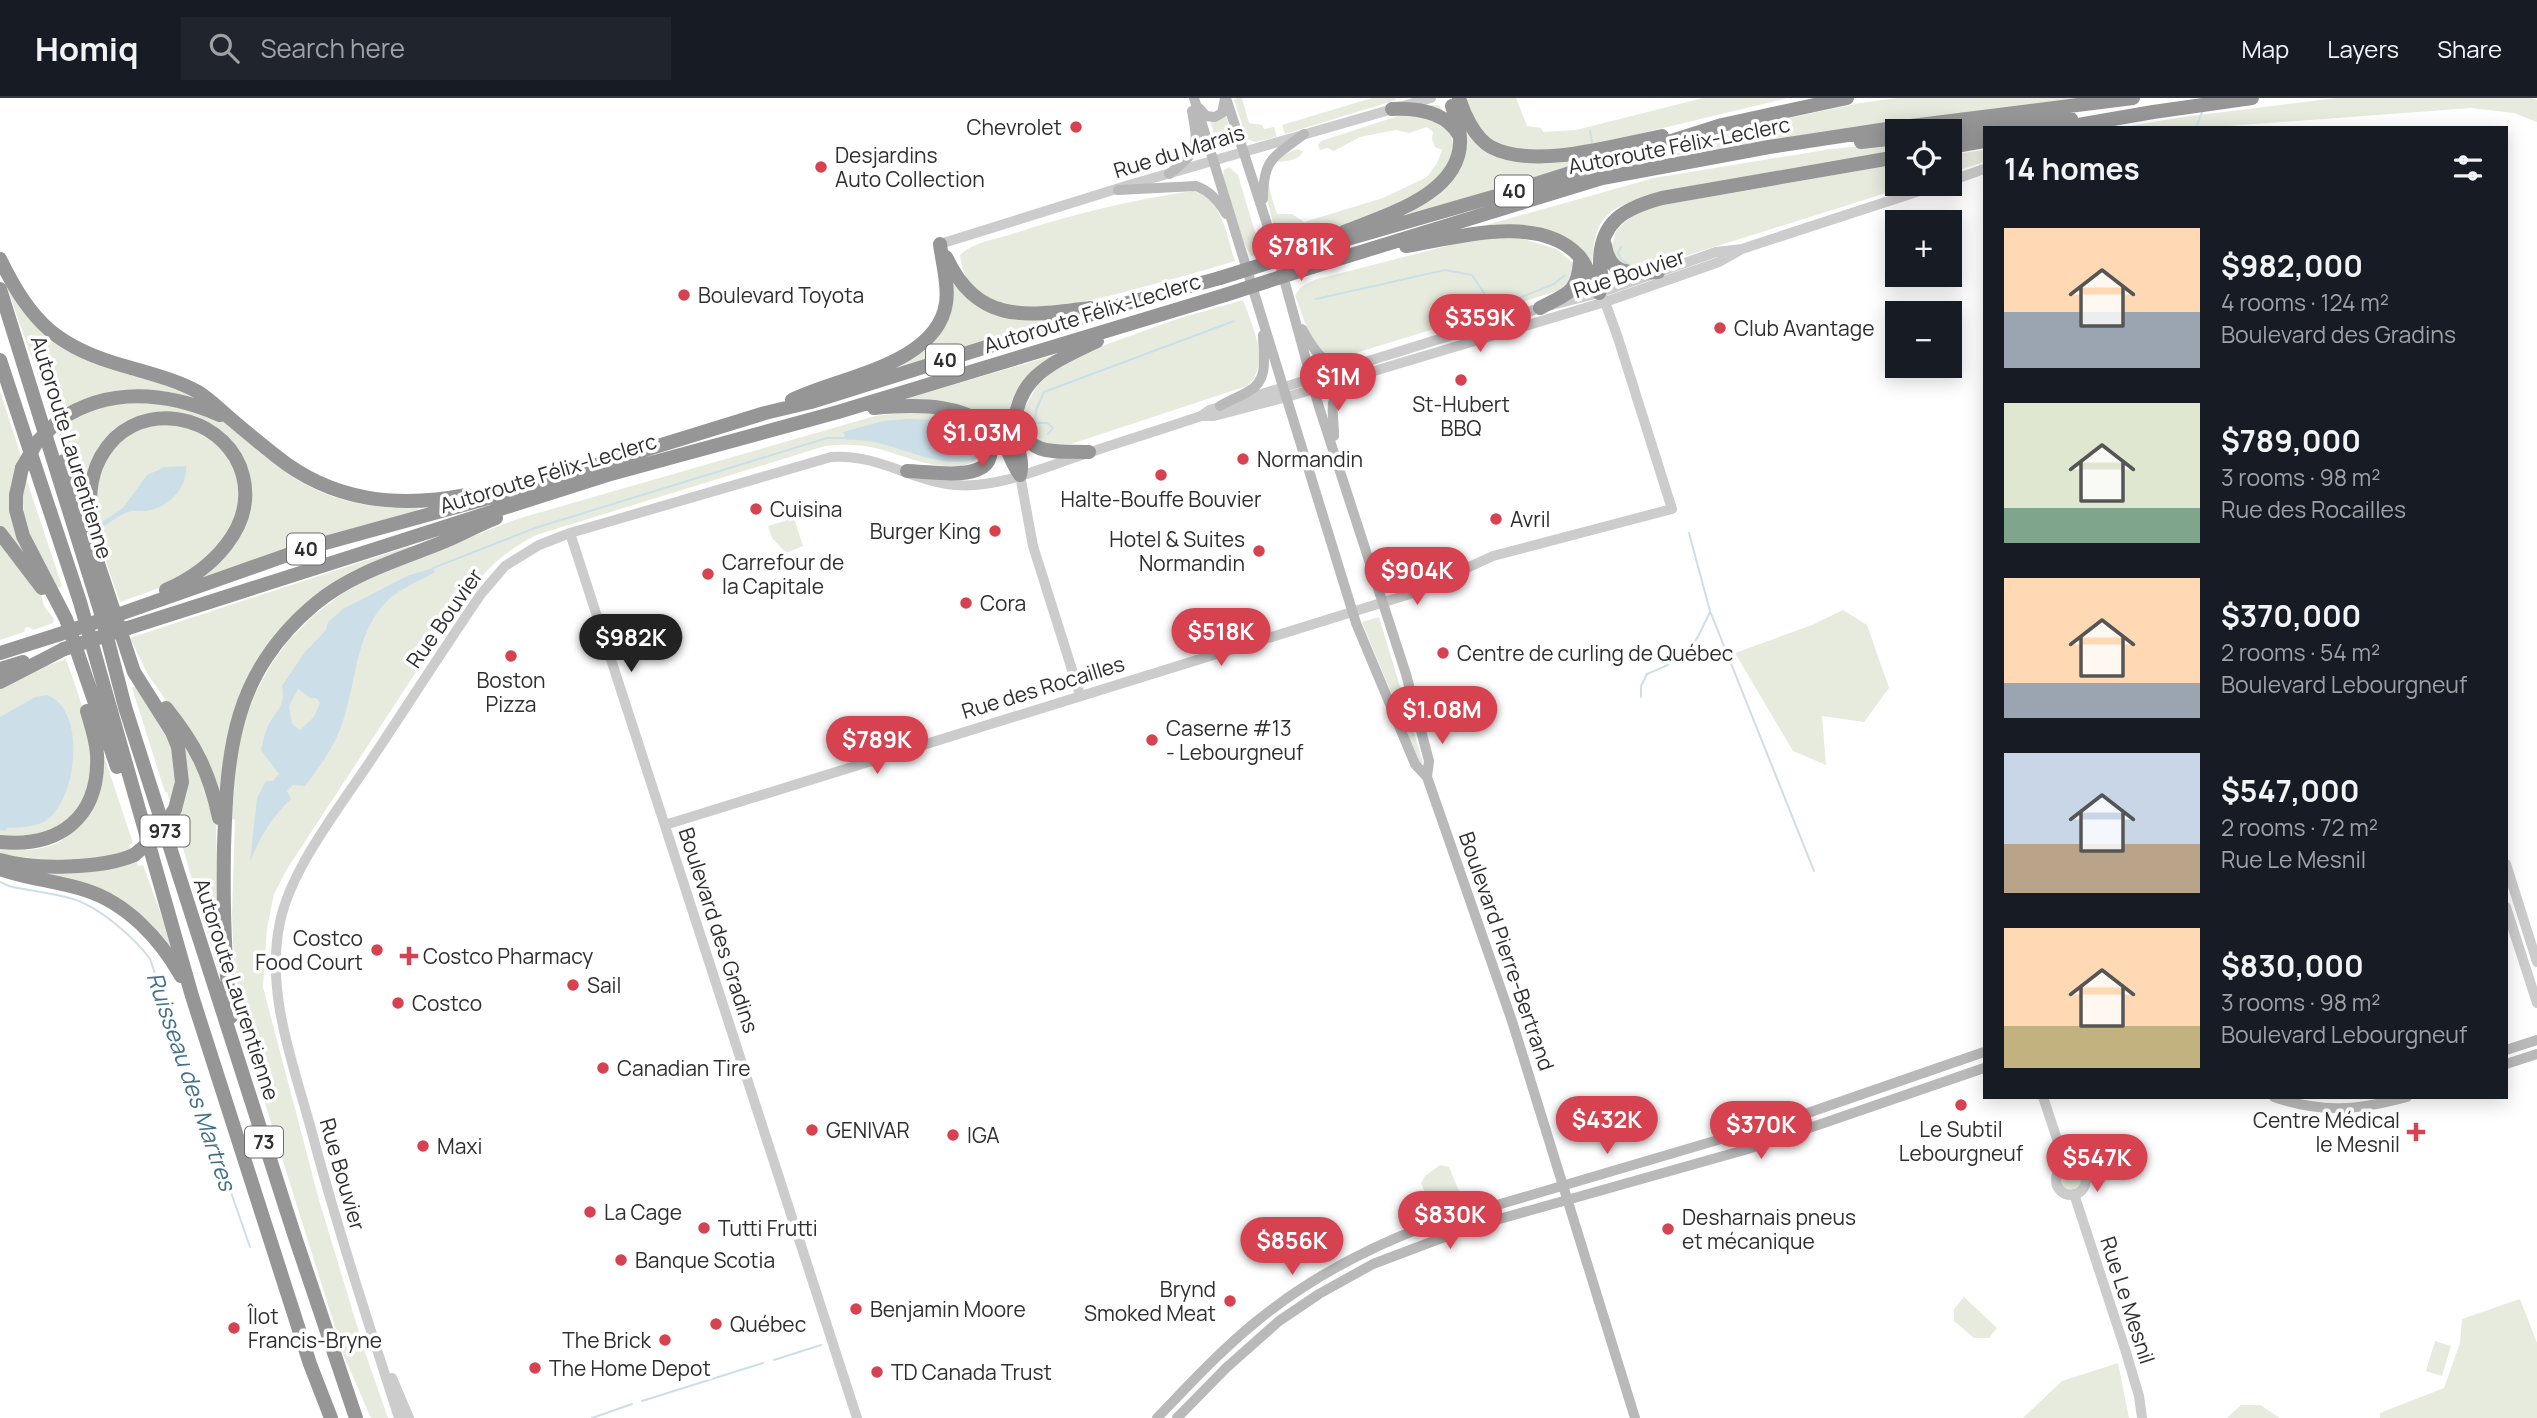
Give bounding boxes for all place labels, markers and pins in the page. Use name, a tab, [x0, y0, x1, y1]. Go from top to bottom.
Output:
place label: Chevrolet	[967, 113, 1062, 141]
marker: Chevrolet	[1068, 119, 1084, 135]
place label: Desjardins Auto Collection	[835, 141, 985, 193]
marker: Desjardins Auto Collection	[813, 159, 829, 175]
pin: $781K	[1252, 223, 1350, 283]
place label: Boulevard Toyota	[698, 281, 864, 309]
marker: Boulevard Toyota	[676, 287, 692, 303]
pin: $359K	[1431, 294, 1529, 354]
place label: Club Avantage	[1734, 314, 1874, 342]
marker: Club Avantage	[1712, 320, 1728, 336]
pin: $1M	[1304, 354, 1372, 413]
marker: St-Hubert BBQ	[1453, 372, 1469, 388]
place label: St-Hubert BBQ	[1412, 390, 1510, 442]
pin: $1.03M	[925, 410, 1039, 469]
place label: Normandin	[1257, 445, 1363, 473]
marker: Normandin	[1235, 451, 1251, 467]
marker: Halte-Bouffe Bouvier	[1153, 467, 1169, 483]
place label: Halte-Bouffe Bouvier	[1061, 485, 1262, 513]
place label: Cuisina	[770, 495, 842, 523]
marker: Cuisina	[748, 501, 764, 517]
place label: Avril	[1510, 505, 1551, 533]
marker: Avril	[1488, 511, 1504, 527]
place label: Burger King	[870, 517, 981, 545]
marker: Burger King	[987, 523, 1003, 539]
place label: Hotel & Suites Normandin	[1109, 525, 1245, 577]
marker: Hotel & Suites Normandin	[1251, 543, 1267, 559]
pin: $904K	[1368, 547, 1466, 607]
place label: Carrefour de la Capitale	[722, 548, 844, 600]
marker: Carrefour de la Capitale	[700, 566, 716, 582]
place label: Cora	[980, 589, 1026, 617]
marker: Cora	[958, 595, 974, 611]
pin: $518K	[1172, 608, 1270, 668]
pin: $982K	[582, 614, 680, 674]
place label: Centre de curling de Québec	[1457, 639, 1733, 667]
marker: Centre de curling de Québec	[1435, 645, 1451, 661]
marker: Boston Pizza	[503, 648, 519, 664]
place label: Boston Pizza	[476, 666, 546, 718]
pin: $1.08M	[1385, 686, 1499, 746]
place label: Caserne #13 - Lebourgneuf	[1166, 714, 1304, 766]
pin: $789K	[828, 716, 926, 776]
marker: Caserne #13 - Lebourgneuf	[1144, 732, 1160, 748]
place label: Costco Food Court	[255, 924, 363, 976]
marker: Costco Food Court	[369, 942, 385, 958]
place label: Costco Pharmacy	[423, 942, 593, 970]
marker: Costco Pharmacy	[401, 948, 417, 964]
place label: Sail	[587, 971, 621, 999]
marker: Sail	[565, 977, 581, 993]
place label: Costco	[412, 989, 482, 1017]
marker: Costco	[390, 995, 406, 1011]
place label: Canadian Tire	[617, 1054, 751, 1082]
marker: Canadian Tire	[595, 1060, 611, 1076]
pin: $432K	[1558, 1096, 1656, 1156]
marker: Le Subtil Lebourgneuf	[1953, 1097, 1969, 1113]
pin: $370K	[1712, 1102, 1810, 1161]
place label: Centre Médical le Mesnil	[2253, 1106, 2400, 1158]
place label: Le Subtil Lebourgneuf	[1899, 1115, 2024, 1167]
place label: GENIVAR	[826, 1116, 910, 1144]
place label: IGA	[967, 1121, 1000, 1149]
marker: GENIVAR	[804, 1122, 820, 1138]
marker: Centre Médical le Mesnil	[2406, 1122, 2426, 1142]
marker: IGA	[945, 1127, 961, 1143]
place label: Maxi	[437, 1132, 482, 1160]
pin: $547K	[2048, 1134, 2146, 1194]
marker: Maxi	[415, 1138, 431, 1154]
pin: $830K	[1401, 1192, 1499, 1251]
place label: La Cage	[604, 1198, 682, 1226]
place label: Desharnais pneus et mécanique	[1682, 1203, 1856, 1255]
marker: La Cage	[582, 1204, 598, 1220]
place label: Tutti Frutti	[718, 1214, 818, 1242]
pin: $856K	[1243, 1218, 1341, 1277]
marker: Tutti Frutti	[696, 1220, 712, 1236]
marker: Desharnais pneus et mécanique	[1660, 1221, 1676, 1237]
place label: Banque Scotia	[635, 1246, 775, 1274]
marker: Banque Scotia	[613, 1252, 629, 1268]
place label: Brynd Smoked Meat	[1084, 1275, 1216, 1327]
marker: Brynd Smoked Meat	[1222, 1293, 1238, 1309]
place label: Benjamin Moore	[870, 1295, 1026, 1323]
marker: Benjamin Moore	[848, 1301, 864, 1317]
place label: Îlot Francis-Bryne	[247, 1302, 382, 1354]
place label: Québec	[730, 1310, 806, 1338]
marker: Québec	[708, 1316, 724, 1332]
marker: Îlot Francis-Bryne	[226, 1320, 242, 1336]
place label: The Brick	[562, 1326, 652, 1354]
marker: The Brick	[657, 1332, 673, 1348]
place label: The Home Depot	[549, 1354, 711, 1382]
place label: TD Canada Trust	[891, 1358, 1052, 1386]
marker: The Home Depot	[527, 1360, 543, 1376]
marker: TD Canada Trust	[869, 1364, 885, 1380]

